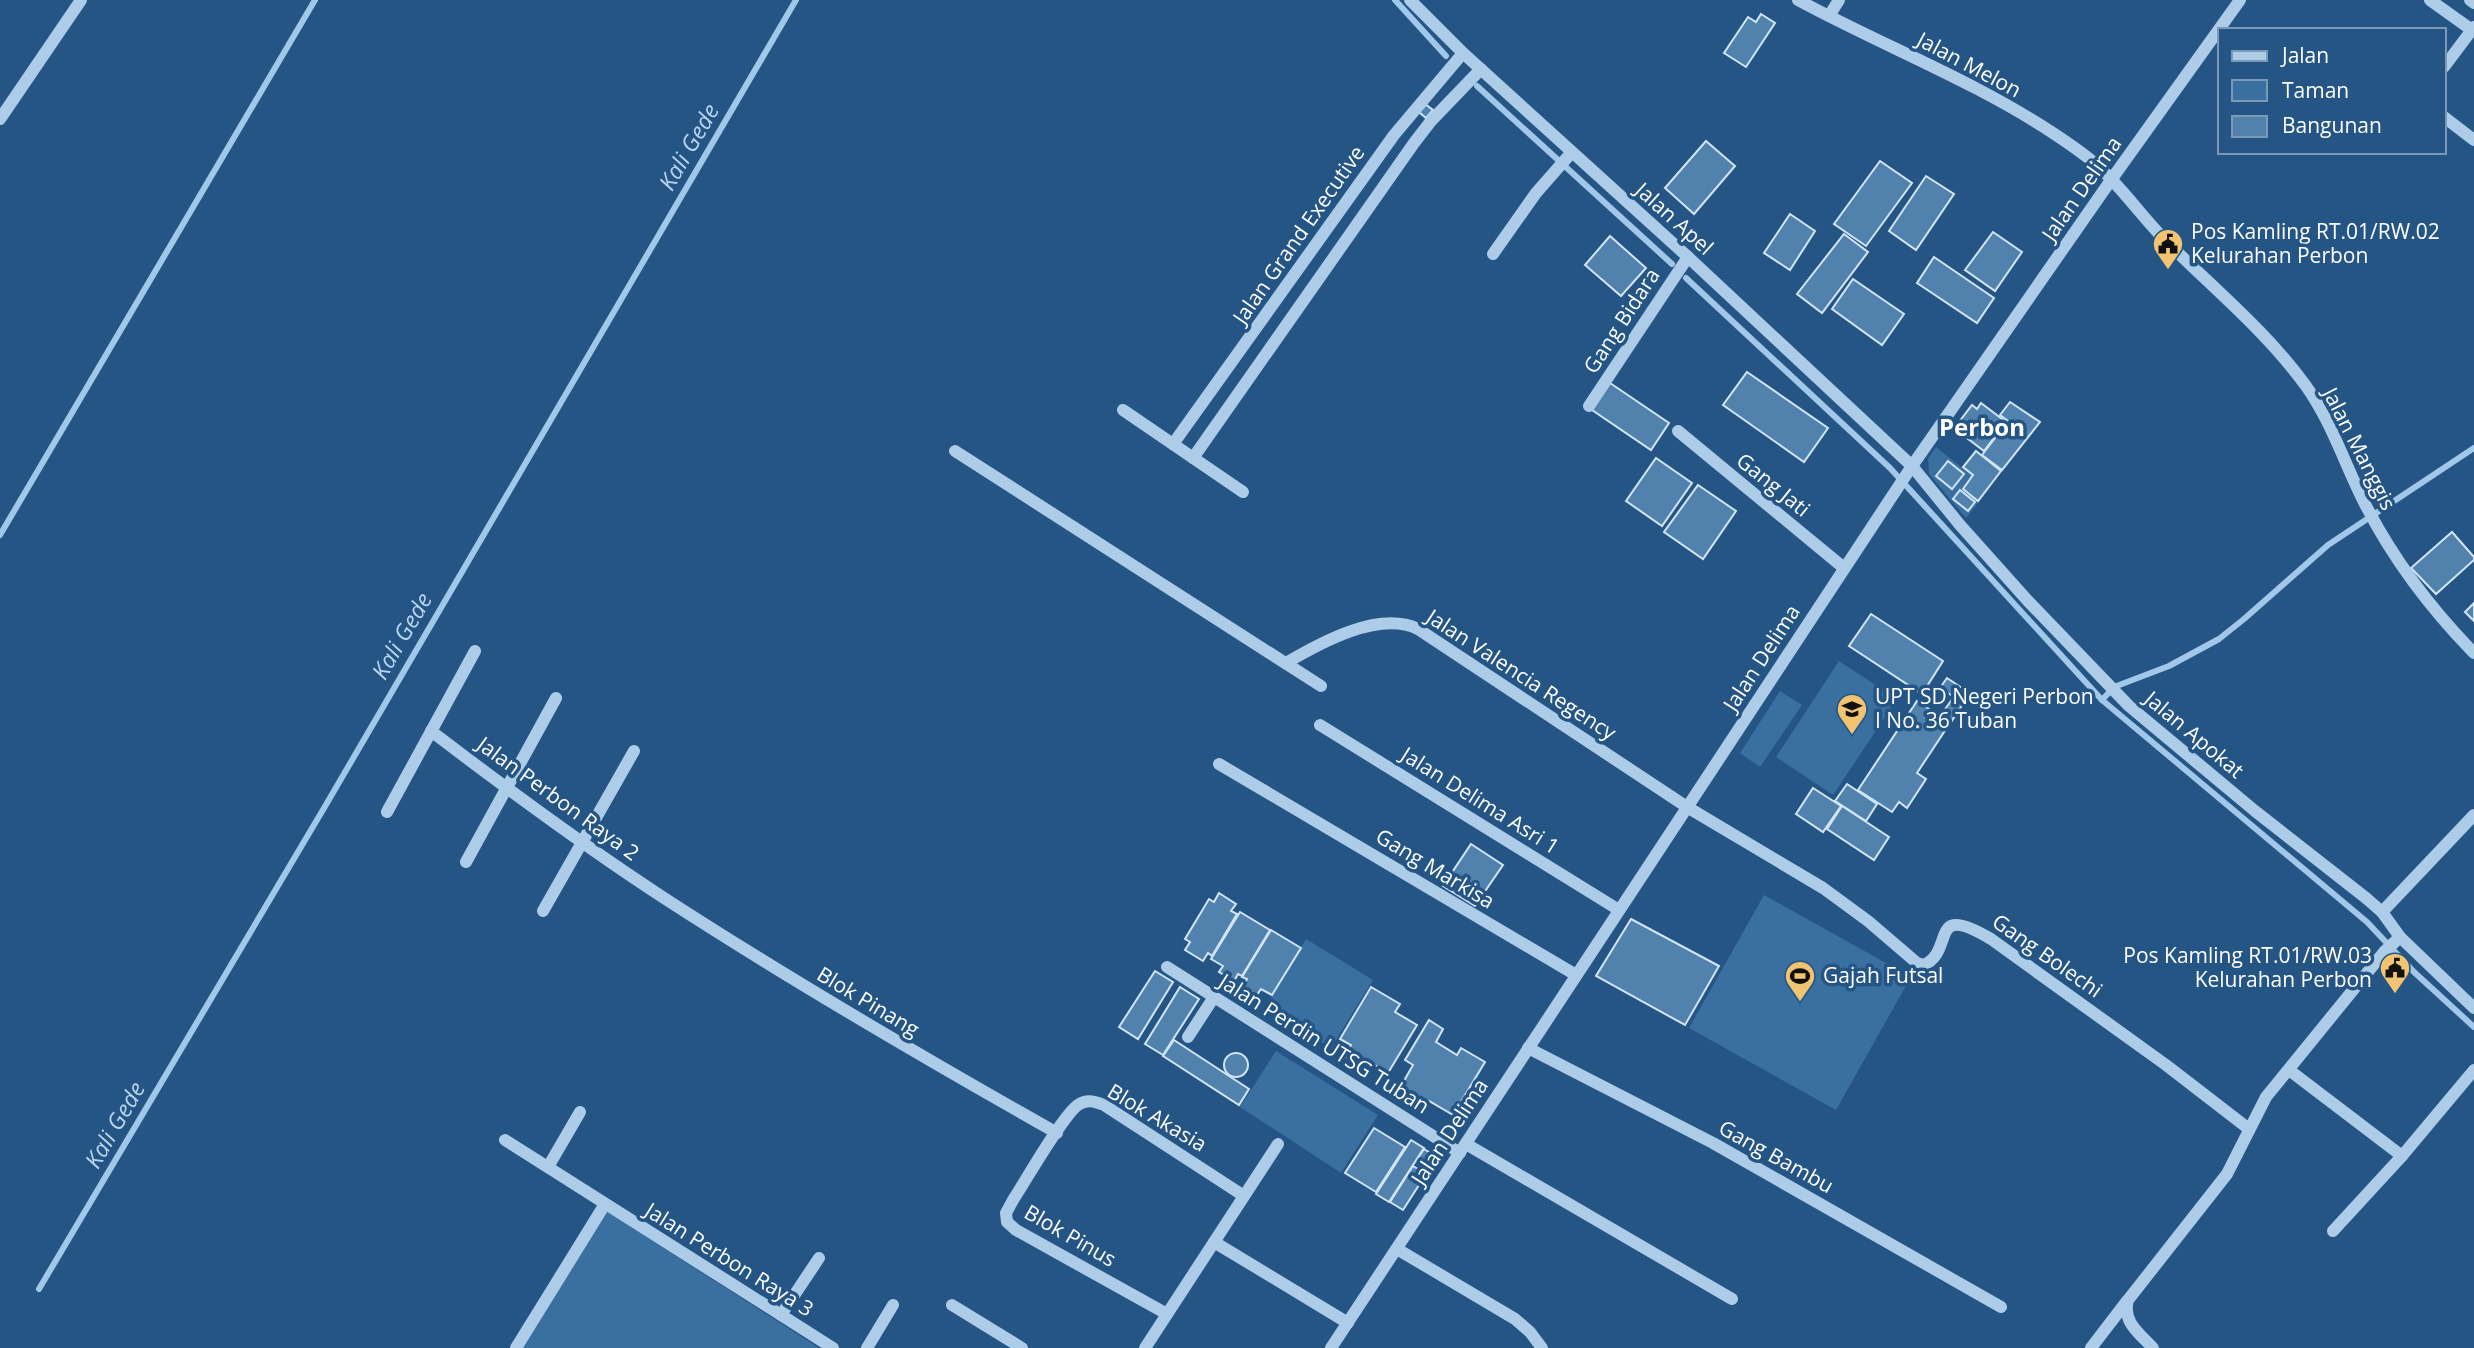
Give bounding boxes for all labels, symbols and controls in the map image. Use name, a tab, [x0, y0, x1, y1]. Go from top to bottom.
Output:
street label: Jalan Melon	[1911, 24, 2026, 103]
legend	[2218, 28, 2446, 154]
text: Jalan	[2280, 41, 2329, 69]
text: Taman	[2282, 76, 2349, 104]
water label: Kali Gede	[650, 97, 726, 196]
text: Bangunan	[2282, 111, 2382, 139]
street label: Jalan Delima	[2034, 131, 2127, 248]
street label: Jalan Grand Executive	[1225, 140, 1370, 331]
street label: Jalan Apel	[1628, 174, 1720, 261]
place label: Pos Kamling RT.01/RW.02 Kelurahan Perbon	[2191, 217, 2440, 269]
public building icon: Pos Kamling RT.01/RW.02 Kelurahan Perbon	[2151, 227, 2185, 271]
street label: Gang Bidara	[1577, 262, 1666, 379]
street label: Jalan Manggis	[2316, 381, 2403, 515]
district label: Perbon	[1939, 410, 2025, 443]
street label: Gang Jati	[1731, 446, 1816, 522]
water label: Kali Gede	[363, 586, 439, 685]
street label: Jalan Delima	[1715, 599, 1806, 718]
street label: Jalan Valencia Regency	[1420, 601, 1622, 746]
place label: UPT SD Negeri Perbon I No. 36 Tuban	[1875, 682, 2094, 734]
street label: Jalan Apokat	[2138, 683, 2250, 784]
school or university icon: UPT SD Negeri Perbon I No. 36 Tuban	[1835, 692, 1869, 736]
street label: Jalan Perbon Raya 2	[470, 729, 645, 866]
street label: Jalan Delima Asri 1	[1394, 739, 1565, 860]
street label: Gang Markisa	[1371, 822, 1500, 915]
street label: Gang Bolechi	[1987, 907, 2108, 1003]
place label: Pos Kamling RT.01/RW.03 Kelurahan Perbon	[2123, 941, 2372, 993]
public building icon: Pos Kamling RT.01/RW.03 Kelurahan Perbon	[2378, 951, 2412, 995]
sports icon: Gajah Futsal	[1783, 959, 1817, 1003]
street label: Blok Pinang	[812, 960, 925, 1043]
place label: Gajah Futsal	[1823, 961, 1943, 989]
street label: Jalan Perdin UTSG Tuban	[1212, 966, 1435, 1119]
street label: Jalan Delima	[1403, 1073, 1494, 1192]
water label: Kali Gede	[76, 1075, 152, 1174]
street label: Blok Akasia	[1103, 1077, 1212, 1158]
street label: Gang Bambu	[1714, 1113, 1839, 1199]
street label: Jalan Perbon Raya 3	[638, 1195, 819, 1322]
street label: Blok Pinus	[1019, 1198, 1122, 1273]

